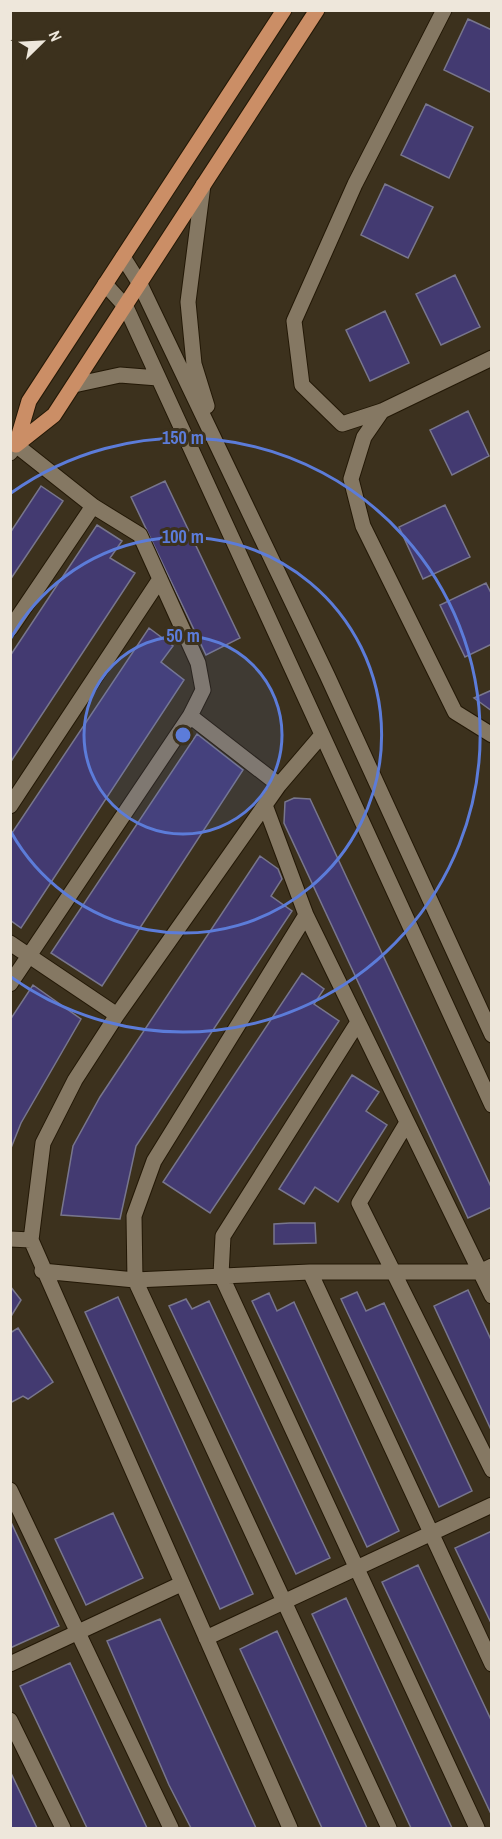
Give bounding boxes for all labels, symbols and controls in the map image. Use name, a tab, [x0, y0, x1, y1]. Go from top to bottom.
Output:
north arrow	[12, 12, 72, 72]
text: N	[44, 27, 68, 45]
text: 150 m	[162, 425, 204, 450]
text: 100 m	[162, 524, 204, 549]
text: 50 m	[166, 623, 200, 648]
centre of rings	[173, 725, 193, 745]

